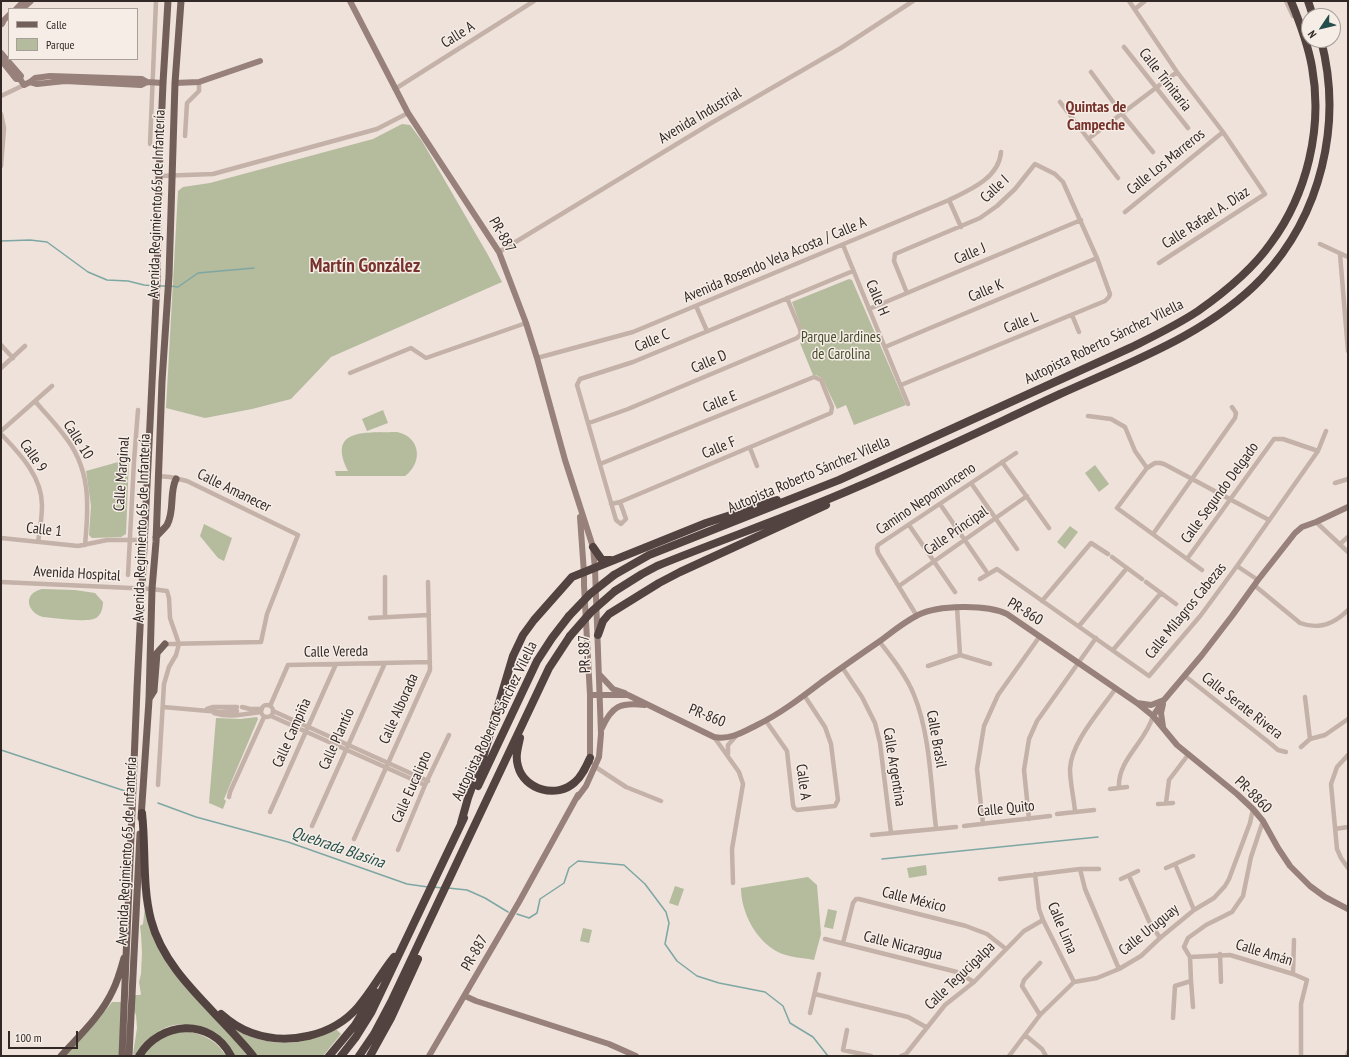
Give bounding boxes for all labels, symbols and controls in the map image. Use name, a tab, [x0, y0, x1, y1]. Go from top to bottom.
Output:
legend	[8, 8, 138, 60]
north arrow	[1301, 8, 1341, 48]
text: Calle	[46, 17, 67, 32]
street label: Calle A	[438, 18, 478, 52]
text: N	[1305, 28, 1319, 41]
text: Parque	[46, 37, 75, 52]
street label: Calle Trinitaria	[1135, 45, 1195, 115]
street label: Avenida Industrial	[655, 84, 745, 148]
district label: Quintas de Campeche	[1066, 97, 1126, 135]
street label: Avenida Regimiento 65 de Infantería	[145, 109, 169, 299]
street label: Calle Los Marreros	[1123, 125, 1209, 199]
street label: Calle I	[977, 171, 1013, 207]
street label: Calle Rafael A. Díaz	[1159, 183, 1253, 253]
street label: Avenida Rosendo Vela Acosta / Calle A	[681, 213, 869, 307]
street label: PR-887	[485, 214, 519, 256]
street label: Calle J	[951, 239, 989, 269]
district label: Martín González	[310, 256, 420, 278]
street label: Calle K	[966, 276, 1006, 306]
street label: Calle H	[861, 277, 893, 319]
street label: Autopista Roberto Sánchez Vilella	[1022, 296, 1186, 388]
street label: Calle L	[1001, 308, 1041, 338]
street label: Calle C	[632, 326, 672, 356]
park label: Parque Jardines de Carolina	[801, 329, 881, 364]
street label: Calle D	[688, 347, 730, 377]
street label: Calle E	[700, 387, 740, 417]
street label: Calle 10	[59, 417, 97, 463]
street label: Avenida Regimiento 65 de Infantería	[130, 433, 154, 623]
street label: Calle F	[699, 433, 739, 463]
street label: Autopista Roberto Sánchez Vilella	[725, 433, 893, 517]
street label: Calle 9	[15, 436, 51, 476]
street label: Calle Marginal	[110, 436, 134, 512]
street label: Calle Segundo Delgado	[1177, 439, 1263, 547]
street label: Camino Nepomunceno	[873, 459, 979, 539]
street label: Calle Amanecer	[194, 465, 274, 517]
street label: Calle Principal	[921, 502, 991, 560]
street label: Calle 1	[25, 519, 63, 541]
street label: Calle Milagros Cabezas	[1142, 559, 1230, 663]
street label: Avenida Hospital	[33, 563, 121, 585]
street label: PR-860	[1004, 594, 1046, 630]
street label: PR-887	[575, 635, 595, 673]
street label: Autopista Roberto Sánchez Vilella	[449, 639, 541, 803]
street label: Calle Vereda	[304, 642, 368, 662]
street label: Calle Serate Rivera	[1198, 669, 1286, 743]
street label: Calle Alborada	[375, 671, 423, 747]
street label: Calle Campiña	[269, 696, 315, 770]
street label: PR-860	[686, 701, 728, 731]
street label: Calle Plantío	[315, 705, 359, 773]
street label: Calle Brasil	[922, 709, 950, 769]
street label: Calle Argentina	[879, 726, 909, 808]
street label: Calle Eucalipto	[388, 748, 436, 826]
street label: Avenida Regimiento 65 de Infantería	[113, 756, 141, 946]
street label: Calle A	[792, 763, 814, 801]
street label: PR-8860	[1231, 773, 1275, 817]
street label: Calle Quito	[976, 797, 1036, 821]
water label: Quebrada Blasina	[289, 823, 387, 873]
street label: Calle México	[880, 883, 948, 917]
street label: Calle Lima	[1043, 899, 1081, 957]
street label: Calle Uruguay	[1115, 900, 1183, 960]
street label: Calle Nicaragua	[862, 927, 944, 965]
street label: PR-887	[458, 932, 492, 974]
street label: Calle Amán	[1233, 936, 1295, 970]
street label: Calle Tegucigalpa	[921, 938, 999, 1014]
scale bar	[10, 1023, 80, 1049]
text: 100 m	[15, 1030, 42, 1045]

